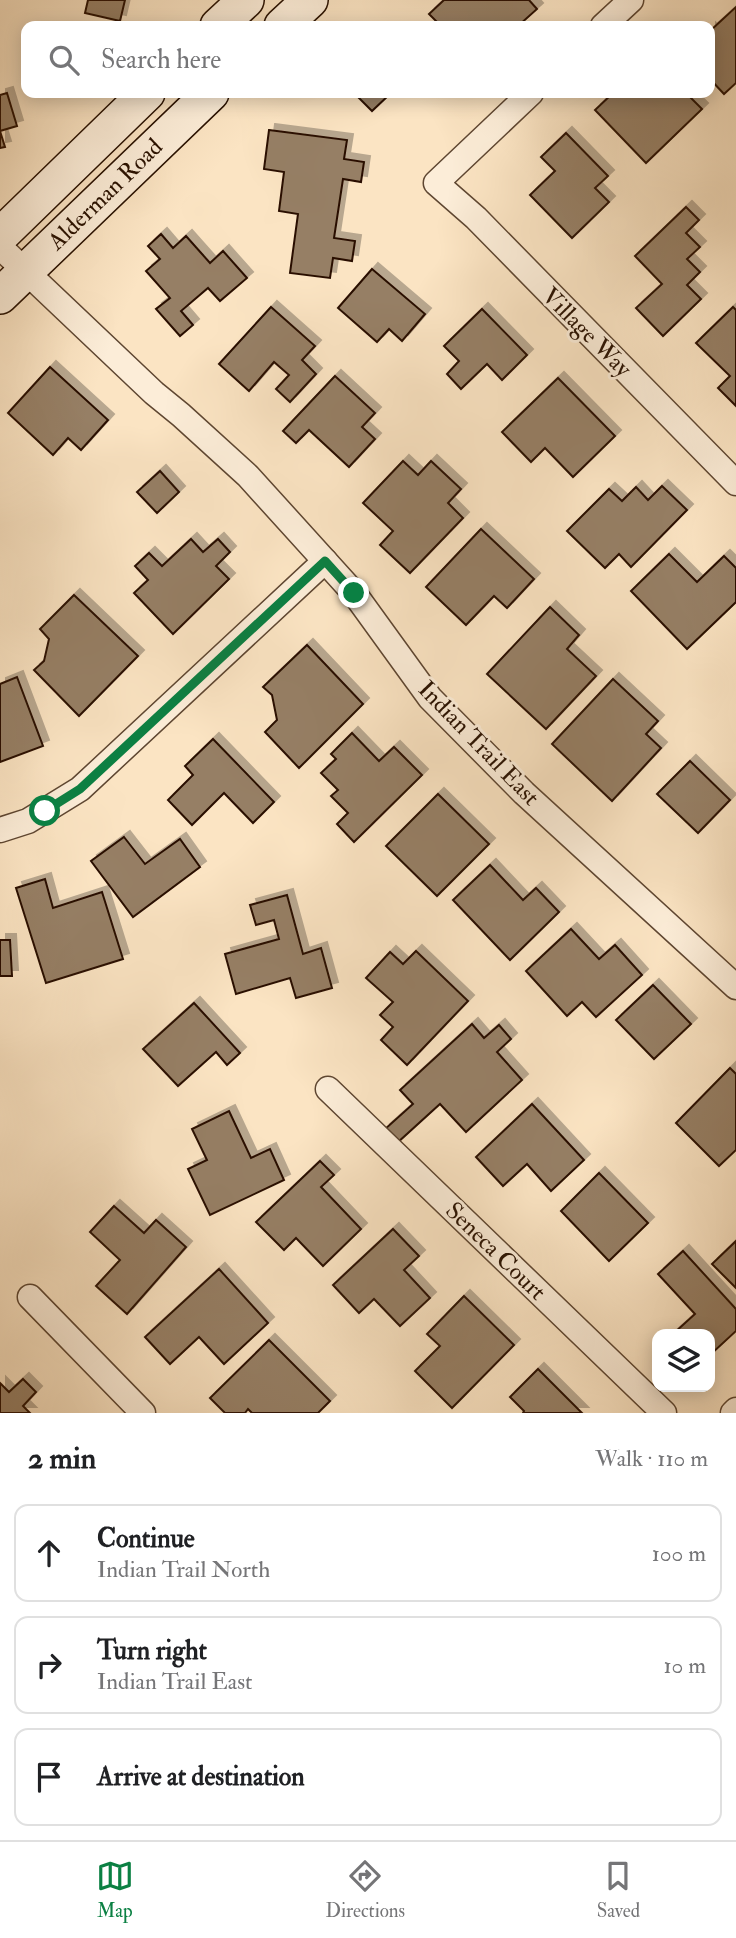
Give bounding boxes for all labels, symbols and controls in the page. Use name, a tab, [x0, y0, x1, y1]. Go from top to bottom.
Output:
search box	[21, 21, 715, 98]
icon: search	[45, 41, 83, 79]
text: Search here	[101, 44, 221, 76]
street label: Alderman Road	[41, 132, 170, 258]
street label: Village Way	[535, 281, 639, 384]
route end	[338, 577, 369, 608]
street label: Indian Trail East	[411, 674, 546, 813]
route start	[29, 795, 60, 826]
street label: Seneca Court	[439, 1196, 553, 1307]
map controls	[652, 1329, 715, 1392]
button: layers	[652, 1329, 715, 1392]
text: 2 min	[28, 1440, 96, 1477]
text: Walk · 110 m	[595, 1444, 708, 1473]
text: Continue	[97, 1523, 195, 1555]
icon: ahead	[30, 1534, 68, 1572]
text: 100 m	[652, 1539, 706, 1568]
text: Indian Trail North	[97, 1555, 270, 1584]
text: Turn right	[97, 1635, 207, 1667]
icon: right	[30, 1646, 68, 1684]
text: 10 m	[663, 1651, 706, 1680]
text: Indian Trail East	[97, 1667, 253, 1696]
icon: arrive	[30, 1758, 68, 1796]
text: Arrive at destination	[97, 1761, 305, 1793]
tab: Map	[96, 1857, 134, 1923]
tab: Directions	[325, 1857, 405, 1923]
tab: Saved	[597, 1857, 640, 1923]

